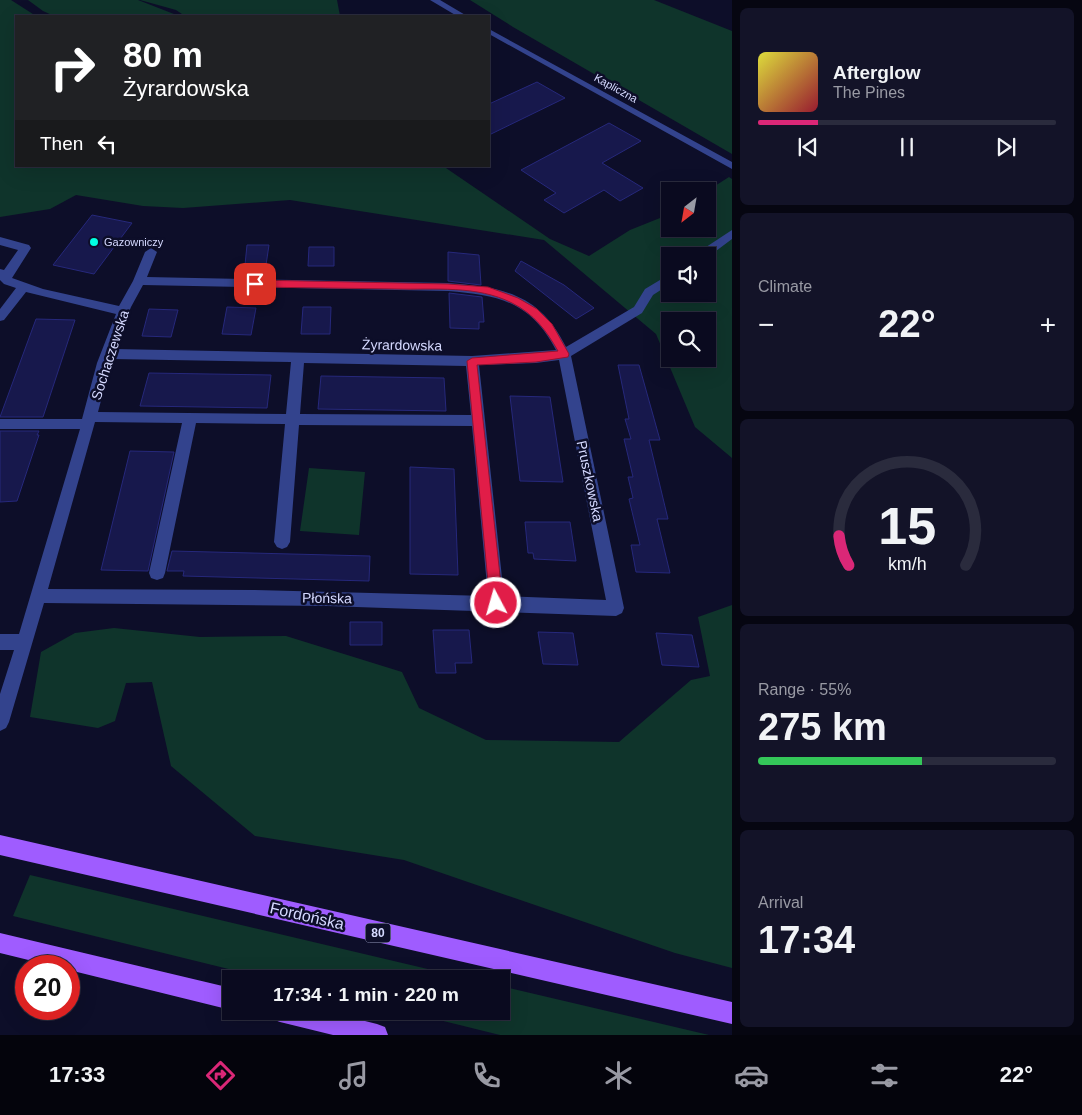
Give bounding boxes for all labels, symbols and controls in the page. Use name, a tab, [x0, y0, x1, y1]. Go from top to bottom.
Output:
icon: right	[40, 35, 105, 100]
text: 80 m	[123, 35, 203, 74]
text: Afterglow	[833, 62, 921, 83]
street label: Kapliczna	[592, 71, 641, 105]
text: Żyrardowska	[123, 76, 249, 101]
text: The Pines	[833, 84, 905, 101]
icon: left	[93, 130, 121, 158]
text: Then	[40, 133, 83, 154]
icon: previous	[794, 133, 822, 161]
icon: pause	[893, 133, 921, 161]
icon: next	[992, 133, 1020, 161]
north arrow	[661, 182, 716, 238]
map controls	[661, 182, 716, 367]
marker: Gazowniczy	[88, 236, 100, 248]
place label: Gazowniczy	[104, 236, 164, 248]
button: sound	[661, 247, 716, 302]
pin	[234, 263, 276, 305]
icon: arrive	[241, 270, 269, 298]
text: Climate	[758, 278, 812, 295]
text: 22°	[878, 303, 936, 345]
street label: Sochaczewska	[88, 308, 132, 402]
text: −	[758, 309, 774, 340]
text: +	[1040, 309, 1056, 340]
button: search	[661, 312, 716, 367]
street label: Żyrardowska	[362, 335, 442, 354]
street label: Pruszkowska	[574, 439, 606, 523]
text: 15	[878, 497, 936, 555]
text: km/h	[888, 554, 926, 574]
position arrow	[469, 576, 521, 628]
street label: Płońska	[302, 590, 352, 606]
text: Range · 55%	[758, 681, 851, 698]
text: 275 km	[758, 706, 887, 748]
text: Arrival	[758, 894, 803, 911]
street label: Fordońska	[268, 899, 346, 933]
text: 17:34	[758, 919, 855, 961]
road number: 80	[366, 924, 390, 942]
speed limit sign: 20	[15, 955, 80, 1020]
text: 17:34 · 1 min · 220 m	[273, 984, 459, 1005]
icon: directions	[203, 1058, 238, 1093]
icon: music	[336, 1058, 371, 1093]
icon: phone	[469, 1058, 504, 1093]
icon: climate	[601, 1058, 636, 1093]
icon: car	[734, 1058, 769, 1093]
icon: filters	[867, 1058, 902, 1093]
text: 17:33	[49, 1062, 105, 1087]
text: 22°	[1000, 1062, 1033, 1087]

